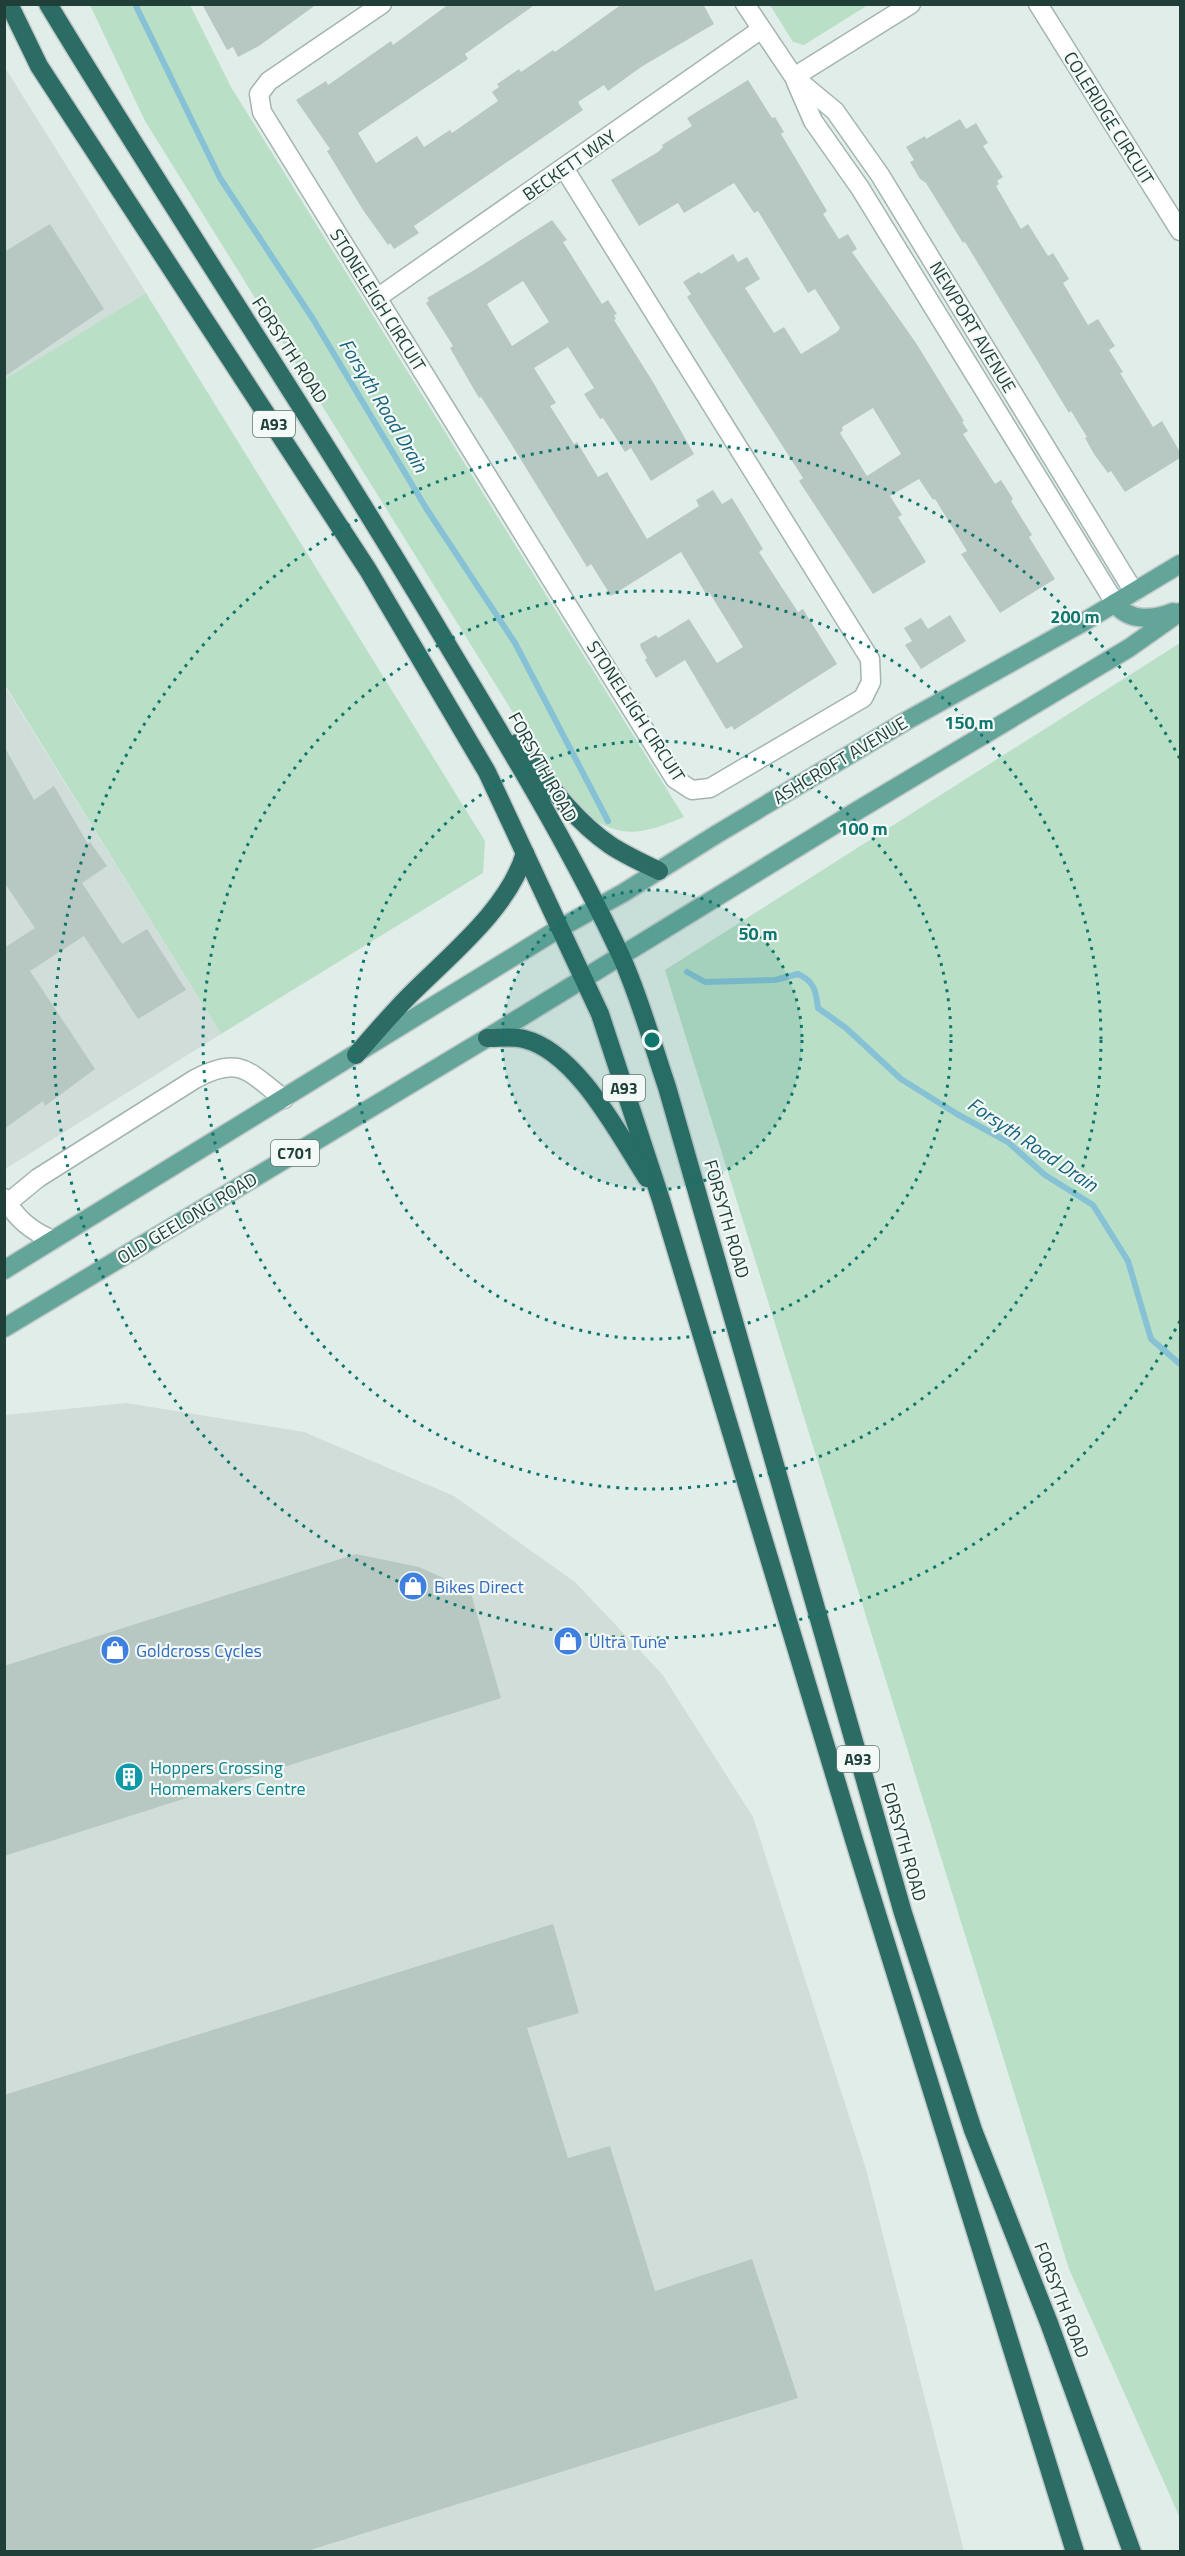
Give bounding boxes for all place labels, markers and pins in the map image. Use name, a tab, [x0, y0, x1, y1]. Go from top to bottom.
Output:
centre of rings	[642, 1030, 662, 1050]
shop icon: Bikes Direct	[397, 1570, 429, 1602]
place label: Bikes Direct	[434, 1573, 524, 1600]
shop icon: Ultra Tune	[552, 1625, 584, 1657]
place label: Ultra Tune	[589, 1628, 667, 1655]
shop icon: Goldcross Cycles	[99, 1634, 131, 1666]
place label: Goldcross Cycles	[136, 1637, 262, 1664]
place label: Hoppers Crossing Homemakers Centre	[150, 1754, 306, 1802]
building icon: Hoppers Crossing Homemakers Centre	[113, 1761, 145, 1793]

